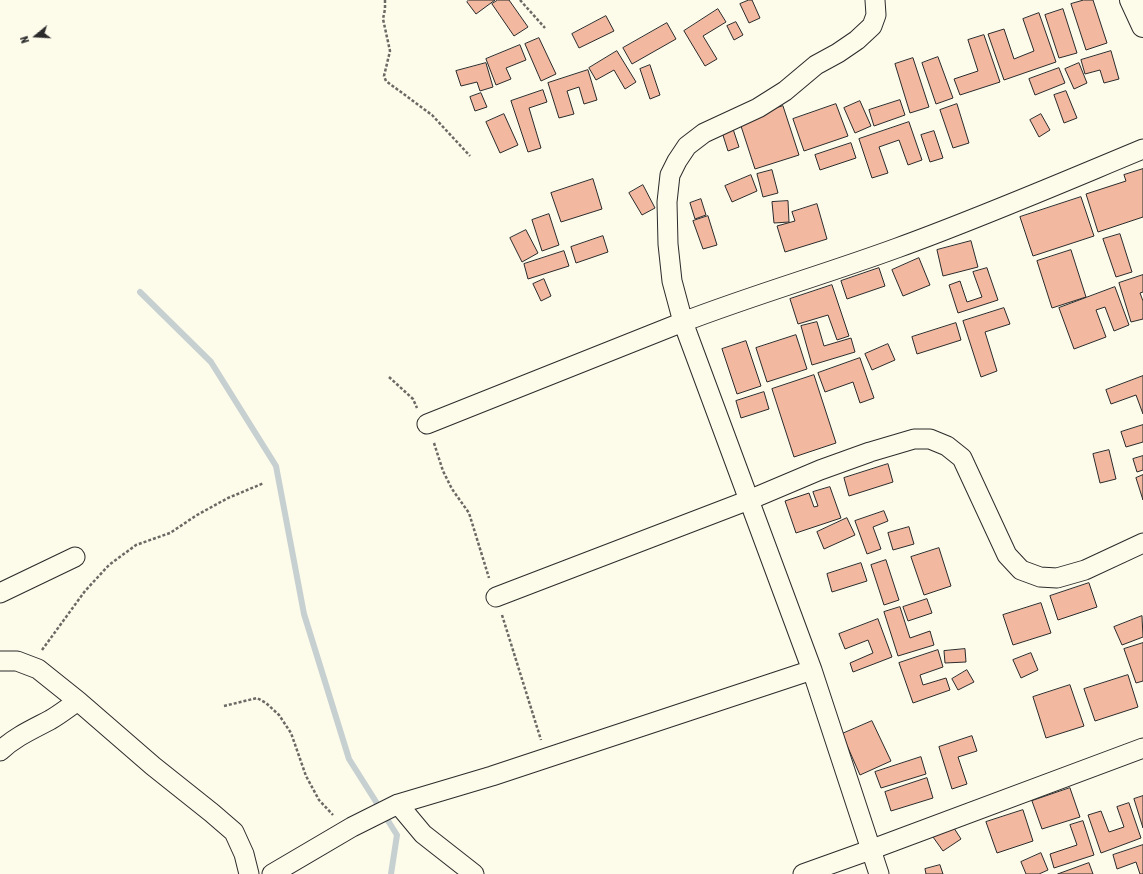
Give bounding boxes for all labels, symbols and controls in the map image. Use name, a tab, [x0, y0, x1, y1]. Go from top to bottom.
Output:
north arrow	[16, 16, 56, 56]
text: N	[18, 35, 31, 45]

